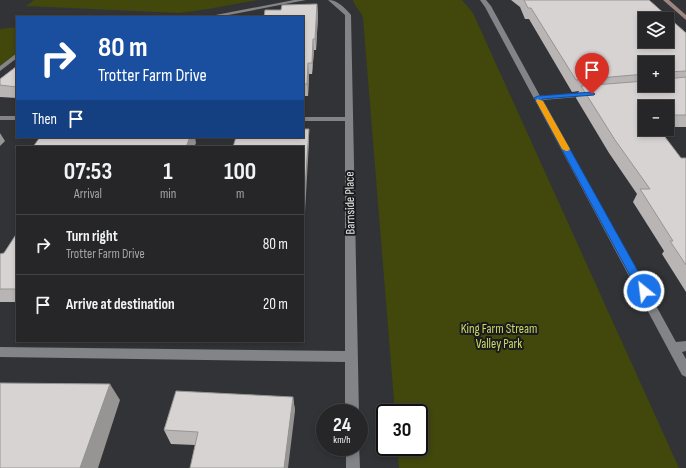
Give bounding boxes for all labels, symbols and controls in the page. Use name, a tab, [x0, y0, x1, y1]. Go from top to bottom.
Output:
map controls	[638, 12, 674, 136]
button: layers	[638, 12, 674, 48]
text: 80 m	[98, 31, 147, 64]
icon: right	[32, 32, 84, 84]
pin	[575, 53, 609, 94]
button: +	[638, 56, 674, 92]
icon: arrive	[581, 59, 603, 81]
text: Trotter Farm Drive	[98, 65, 207, 86]
button: −	[638, 100, 674, 136]
icon: arrive	[65, 108, 87, 130]
text: Then	[32, 110, 57, 129]
text: 07:53	[64, 157, 112, 186]
text: 1	[163, 157, 173, 186]
text: 100	[224, 157, 256, 186]
street label: Barnside Place	[341, 171, 359, 235]
text: Arrival	[74, 186, 102, 202]
text: min	[160, 186, 176, 202]
text: m	[236, 186, 244, 202]
text: Turn right	[66, 227, 118, 246]
icon: right	[32, 234, 54, 256]
text: 80 m	[263, 235, 288, 254]
text: Trotter Farm Drive	[66, 246, 145, 262]
position arrow	[623, 270, 665, 312]
icon: arrive	[32, 294, 54, 316]
text: Arrive at destination	[66, 295, 175, 314]
text: 20 m	[263, 295, 288, 314]
park label: King Farm Stream Valley Park	[461, 321, 537, 352]
speed limit sign: 30	[376, 404, 428, 456]
text: 24	[333, 413, 351, 437]
text: km/h	[333, 434, 351, 446]

